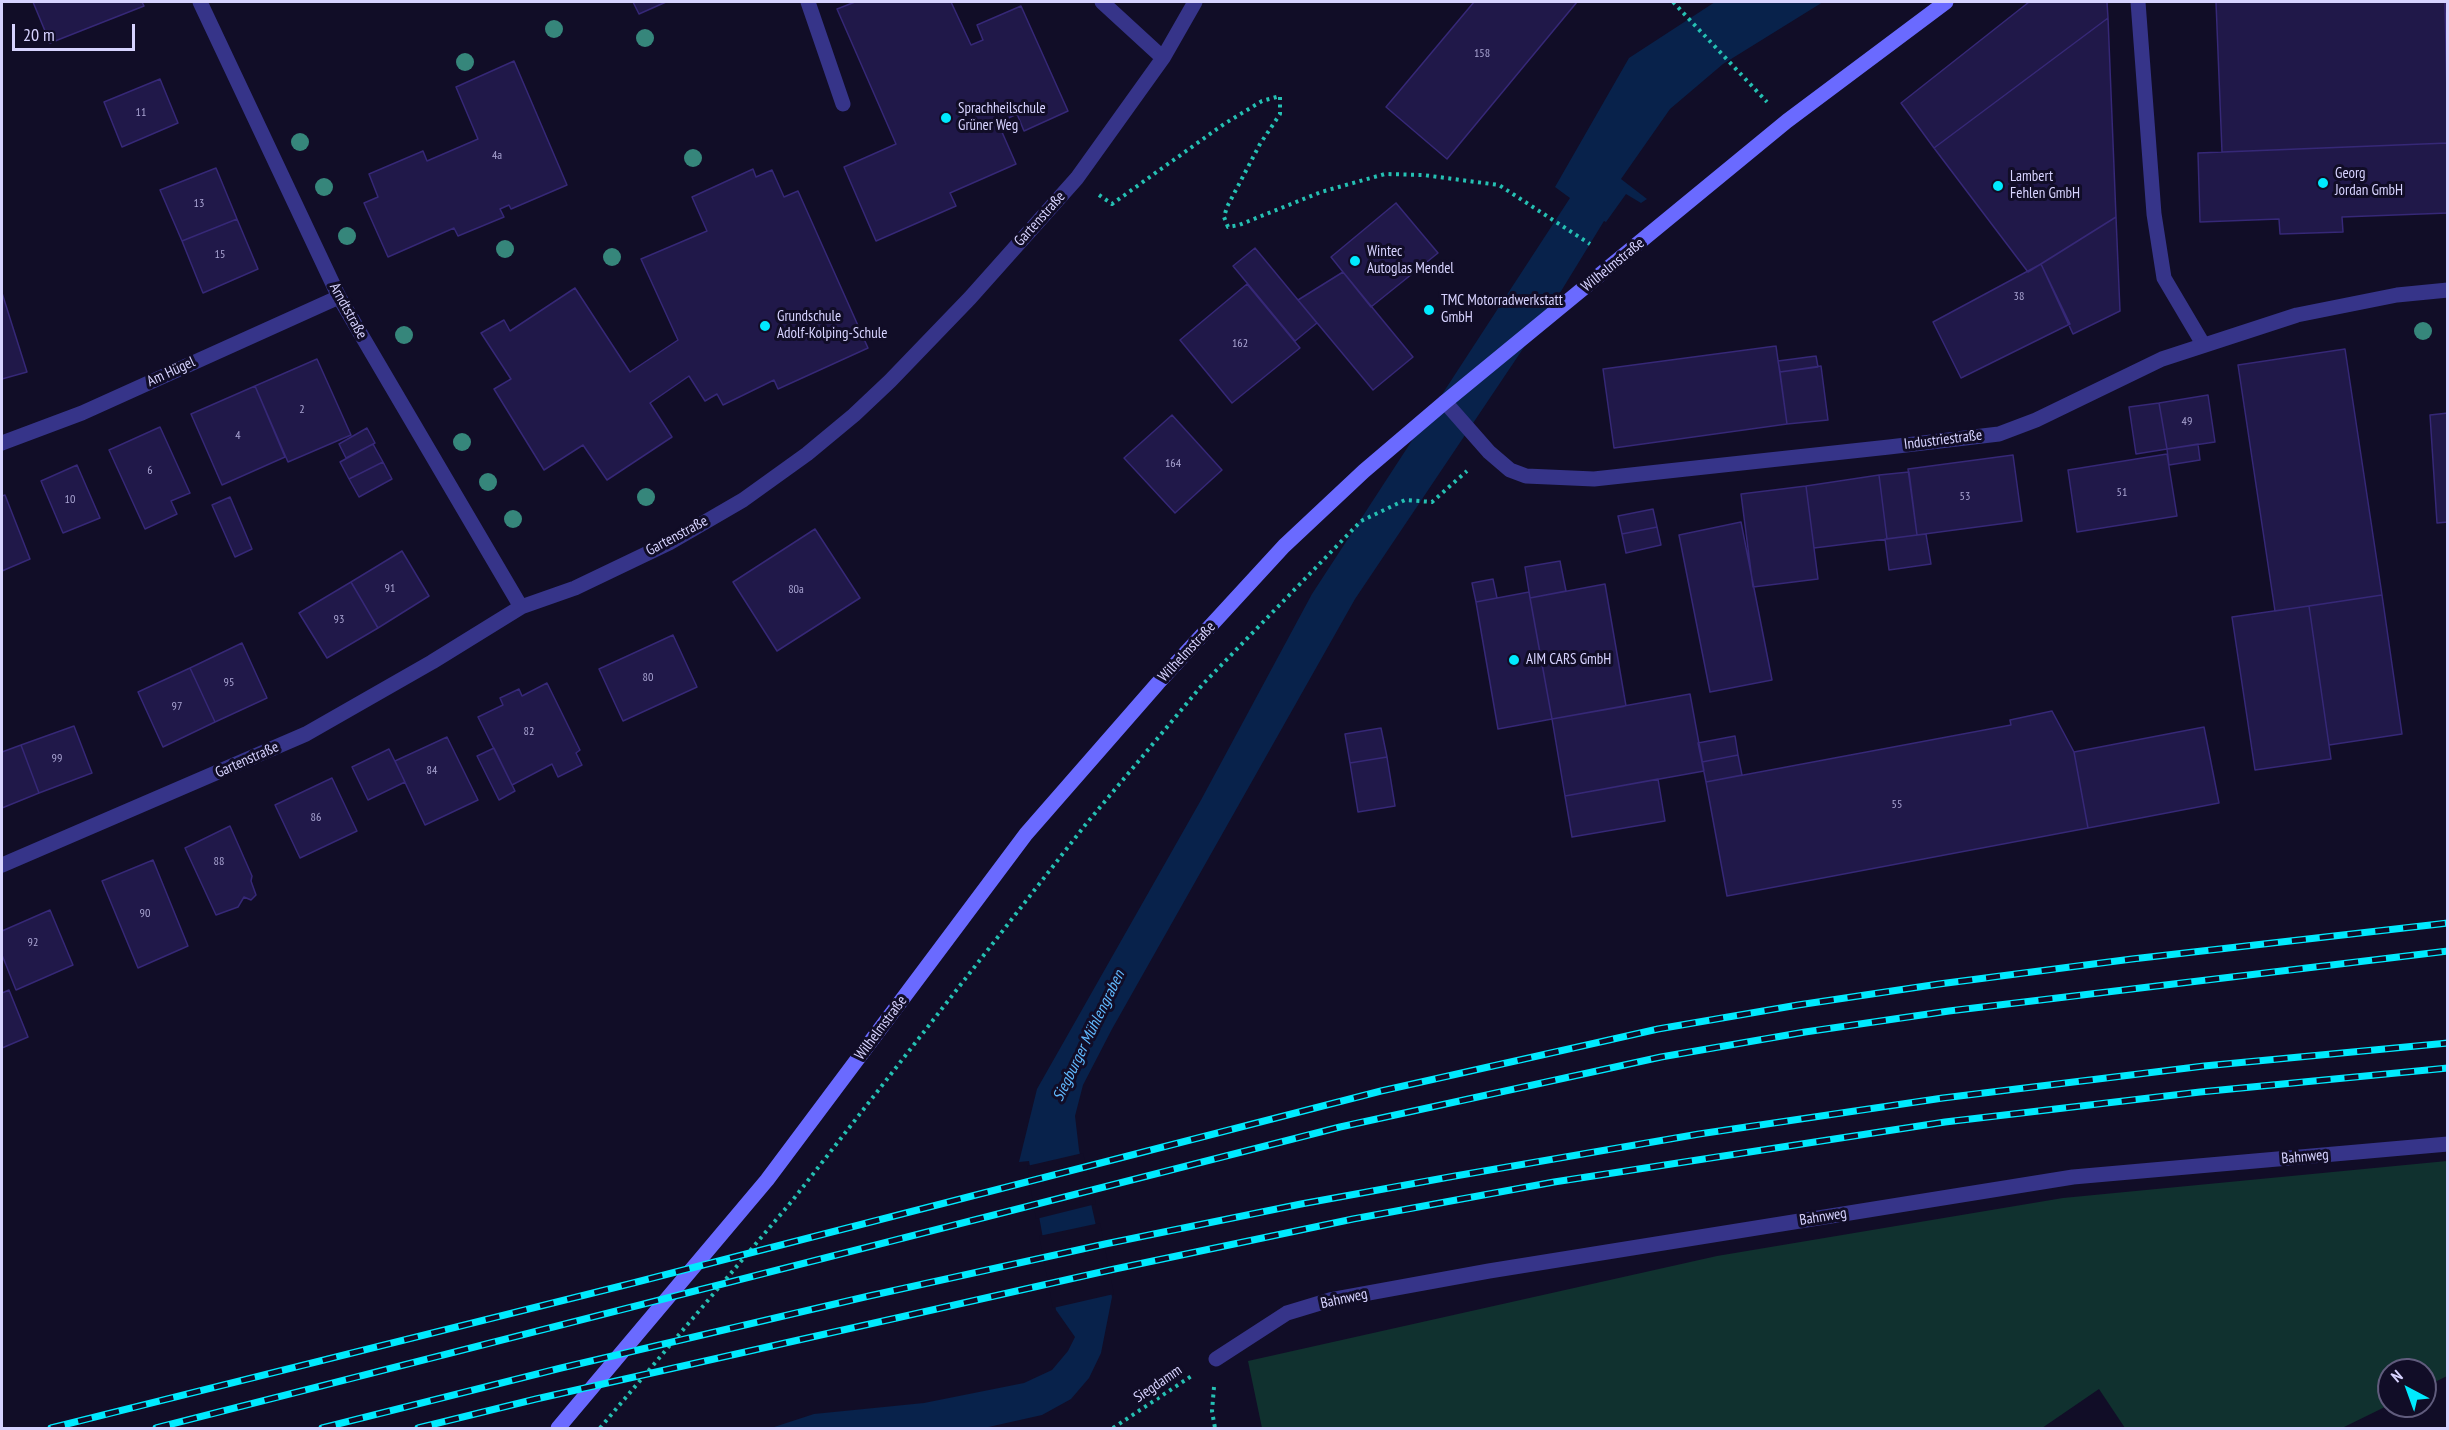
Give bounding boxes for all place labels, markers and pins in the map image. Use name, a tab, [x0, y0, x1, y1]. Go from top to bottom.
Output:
place label: Sprachheilschule Grüner Weg	[958, 100, 1046, 135]
marker: Sprachheilschule Grüner Weg	[939, 111, 953, 125]
place label: Georg Jordan GmbH	[2335, 165, 2403, 200]
place label: Lambert Fehlen GmbH	[2010, 168, 2080, 203]
marker: Georg Jordan GmbH	[2316, 176, 2330, 190]
marker: Lambert Fehlen GmbH	[1991, 179, 2005, 193]
place label: Wintec Autoglas Mendel	[1367, 243, 1454, 278]
marker: Wintec Autoglas Mendel	[1348, 254, 1362, 268]
place label: TMC Motorradwerkstatt GmbH	[1441, 292, 1563, 327]
marker: TMC Motorradwerkstatt GmbH	[1422, 303, 1436, 317]
place label: Grundschule Adolf-Kolping-Schule	[777, 308, 887, 343]
marker: Grundschule Adolf-Kolping-Schule	[758, 319, 772, 333]
place label: AIM CARS GmbH	[1526, 651, 1611, 669]
marker: AIM CARS GmbH	[1507, 653, 1521, 667]

